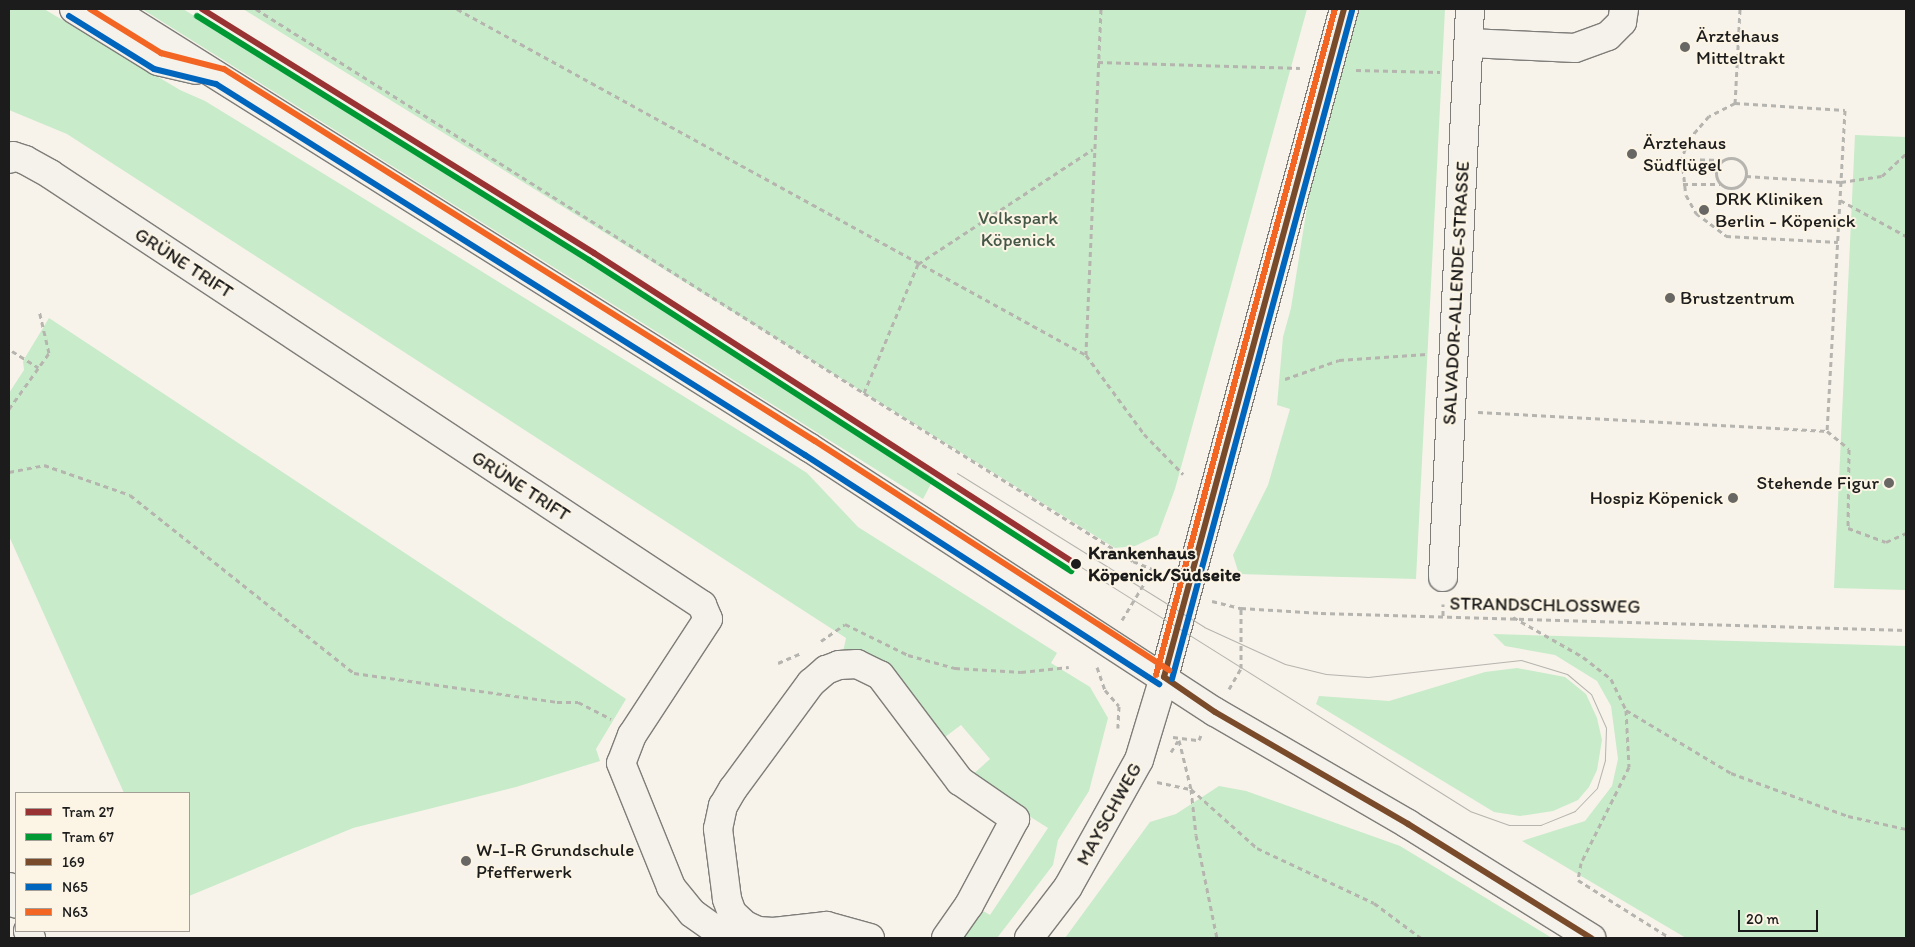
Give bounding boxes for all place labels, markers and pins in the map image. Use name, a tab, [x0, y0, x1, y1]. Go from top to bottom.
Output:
place label: Ärztehaus Mitteltrakt	[1696, 25, 1785, 69]
marker: Ärztehaus Mitteltrakt	[1678, 40, 1692, 54]
place label: Ärztehaus Südflügel	[1643, 132, 1726, 176]
marker: Ärztehaus Südflügel	[1625, 147, 1639, 161]
place label: DRK Kliniken Berlin - Köpenick	[1715, 188, 1856, 232]
marker: DRK Kliniken Berlin - Köpenick	[1697, 203, 1711, 217]
place label: Brustzentrum	[1680, 287, 1794, 309]
marker: Brustzentrum	[1664, 292, 1676, 304]
place label: Stehende Figur	[1757, 472, 1879, 494]
marker: Stehende Figur	[1883, 477, 1895, 489]
place label: Hospiz Köpenick	[1590, 487, 1723, 509]
marker: Hospiz Köpenick	[1727, 492, 1739, 504]
place label: Krankenhaus Köpenick/Südseite	[1088, 542, 1241, 586]
marker: Krankenhaus Köpenick/Südseite	[1067, 555, 1085, 573]
place label: W-I-R Grundschule Pfefferwerk	[476, 839, 634, 883]
marker: W-I-R Grundschule Pfefferwerk	[460, 855, 472, 867]

